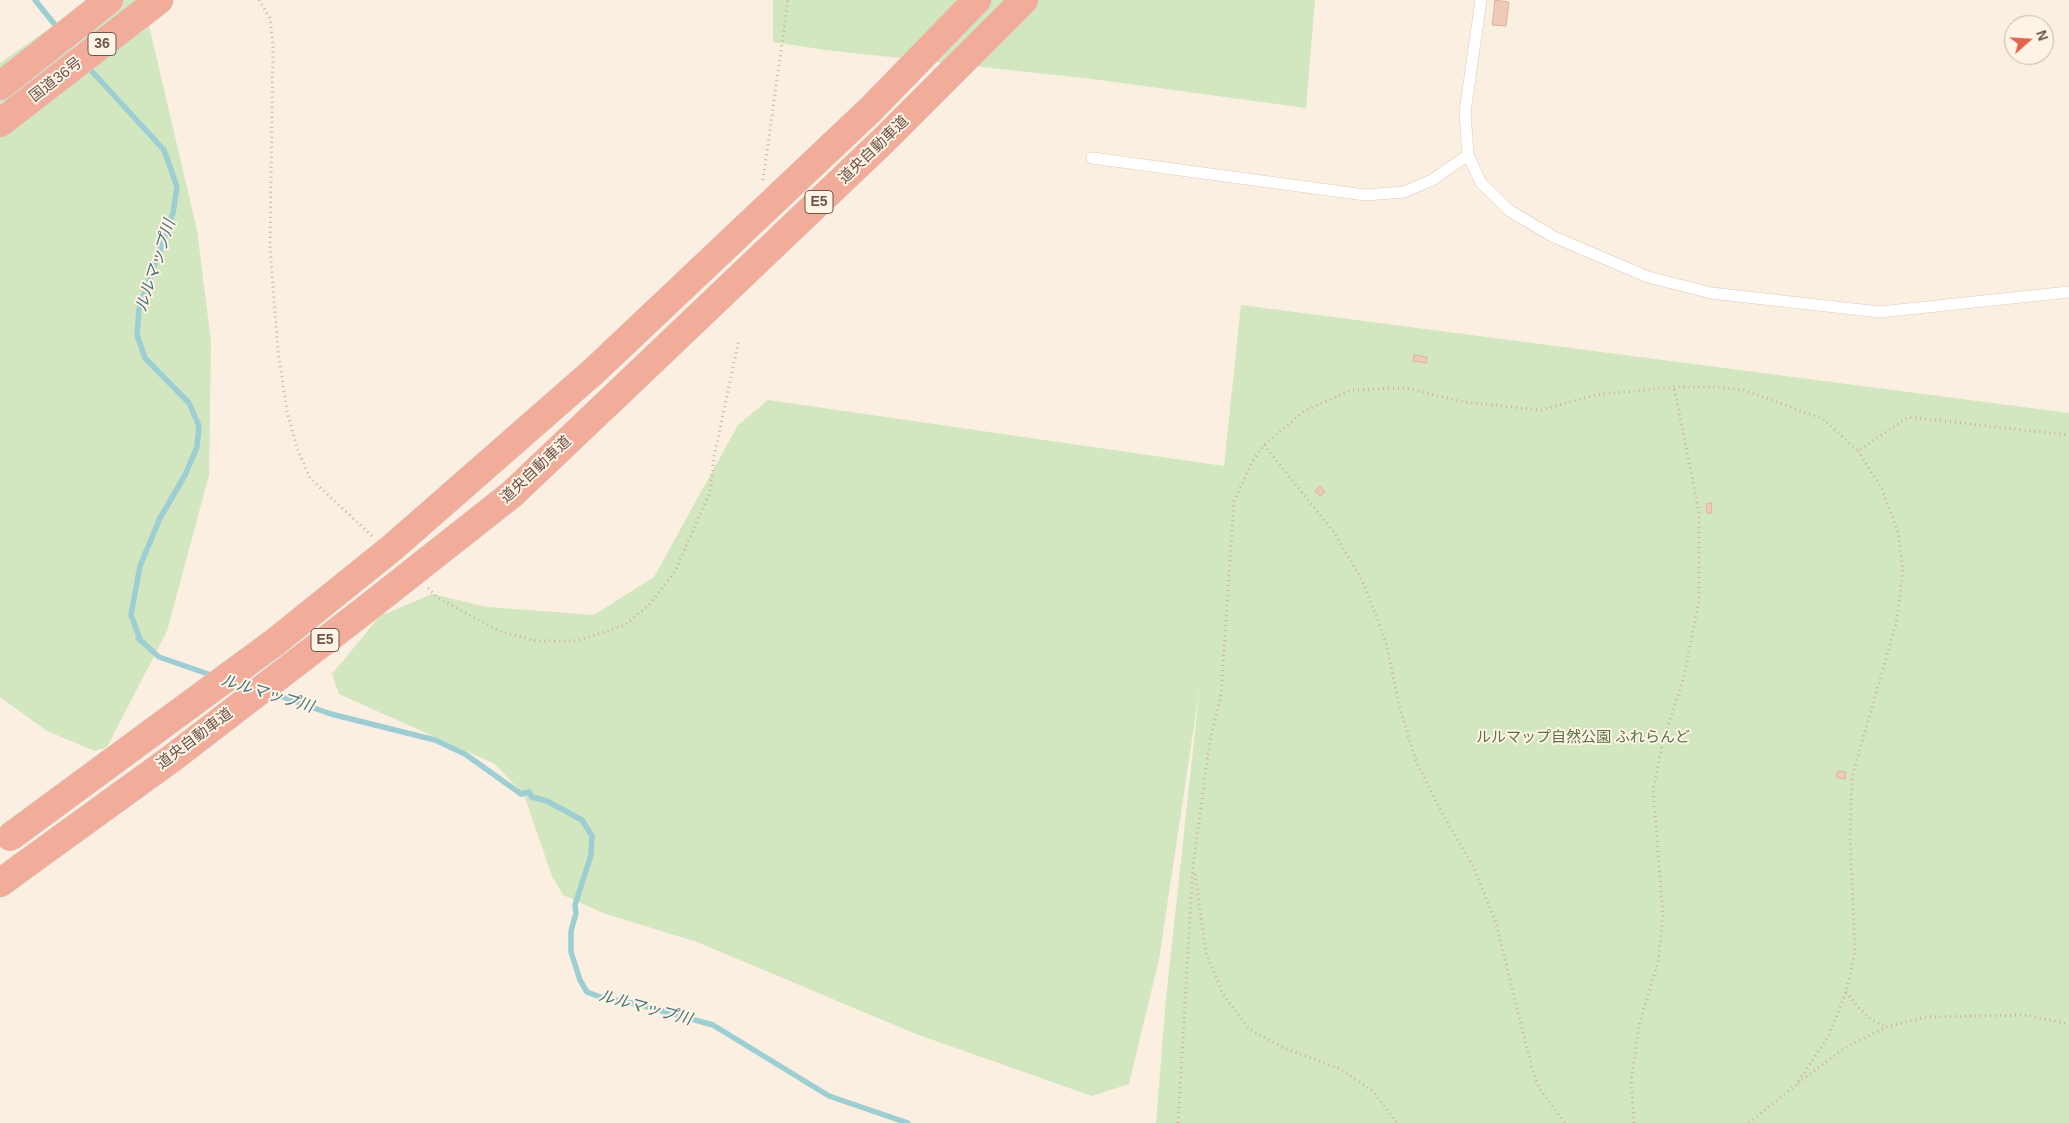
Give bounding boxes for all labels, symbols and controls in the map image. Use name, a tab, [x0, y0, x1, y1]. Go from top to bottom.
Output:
north arrow	[2004, 15, 2054, 65]
text: N	[2033, 28, 2051, 43]
road number: 36	[88, 33, 116, 56]
street label: 国道36号	[26, 54, 86, 106]
street label: 道央自動車道	[835, 112, 913, 188]
road number: E5	[805, 190, 833, 213]
water label: ルルマップ川	[132, 217, 180, 315]
street label: 道央自動車道	[497, 433, 575, 507]
road number: E5	[311, 628, 339, 652]
water label: ルルマップ川	[218, 671, 316, 717]
street label: 道央自動車道	[154, 705, 236, 773]
park label: ルルマップ自然公園 ふれらんど	[1476, 729, 1690, 747]
water label: ルルマップ川	[596, 986, 694, 1030]

